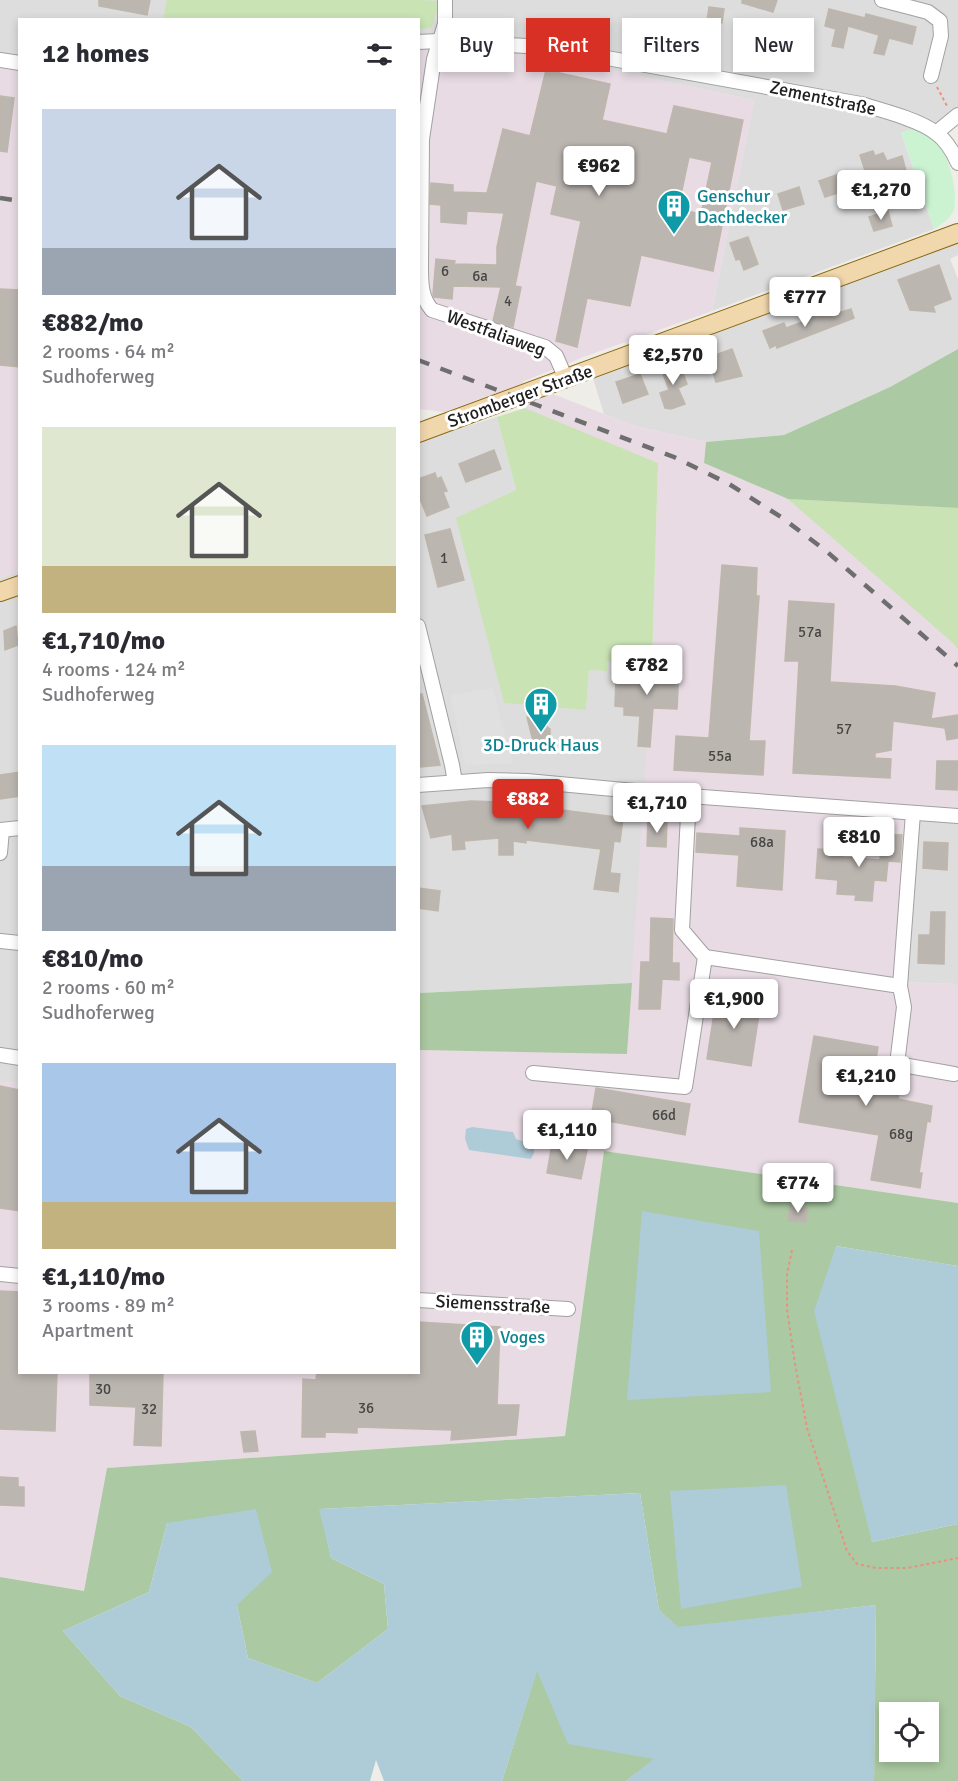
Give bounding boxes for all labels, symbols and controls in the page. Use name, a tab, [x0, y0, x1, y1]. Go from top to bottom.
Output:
chip: Buy	[438, 18, 514, 72]
chip: Rent	[526, 18, 610, 72]
chip: Filters	[622, 18, 721, 72]
chip: New	[733, 18, 814, 72]
text: 12 homes	[42, 38, 149, 70]
icon: filters	[363, 38, 396, 71]
street label: Zementstraße	[768, 76, 878, 120]
pin: €962	[563, 146, 635, 197]
icon: home	[165, 148, 273, 256]
text: €962	[577, 153, 621, 178]
pin: €1,270	[832, 170, 930, 221]
text: €1,270	[851, 177, 911, 202]
place label: Genschur Dachdecker	[697, 185, 788, 228]
building icon: Genschur Dachdecker	[656, 188, 692, 235]
house number: 6	[441, 262, 449, 280]
house number: 6a	[472, 267, 488, 285]
pin: €777	[769, 277, 841, 328]
text: €777	[783, 284, 827, 309]
house number: 4	[504, 292, 512, 310]
street label: Westfaliaweg	[444, 305, 548, 361]
text: €882/mo	[42, 307, 143, 339]
pin: €2,570	[624, 335, 722, 386]
text: 2 rooms · 64 m²	[42, 339, 175, 364]
text: €2,570	[643, 342, 703, 367]
street label: Stromberger Straße	[445, 360, 595, 432]
text: Sudhoferweg	[42, 364, 155, 389]
icon: home	[165, 466, 273, 574]
house number: 1	[440, 549, 448, 567]
house number: 57a	[798, 623, 822, 641]
text: €1,710/mo	[42, 625, 165, 657]
pin: €782	[611, 645, 683, 696]
text: €782	[625, 652, 669, 677]
text: 4 rooms · 124 m²	[42, 657, 186, 682]
text: Sudhoferweg	[42, 682, 155, 707]
building icon: 3D-Druck Haus	[523, 686, 559, 733]
house number: 57	[836, 720, 852, 738]
place label: 3D-Druck Haus	[483, 734, 599, 756]
house number: 55a	[708, 747, 732, 765]
pin: €882	[492, 779, 564, 830]
pin: €1,710	[608, 783, 706, 834]
icon: home	[165, 784, 273, 892]
text: €882	[506, 786, 550, 811]
text: €1,710	[627, 790, 687, 815]
pin: €810	[823, 817, 895, 868]
text: €810	[837, 824, 881, 849]
house number: 68a	[750, 833, 774, 851]
text: €810/mo	[42, 943, 143, 975]
text: 2 rooms · 60 m²	[42, 975, 175, 1000]
pin: €1,900	[685, 979, 783, 1030]
text: €1,900	[704, 986, 764, 1011]
text: Sudhoferweg	[42, 1000, 155, 1025]
pin: €1,210	[817, 1056, 915, 1107]
text: €1,210	[836, 1063, 896, 1088]
icon: home	[165, 1102, 273, 1210]
house number: 66d	[652, 1106, 676, 1124]
pin: €1,110	[518, 1110, 616, 1161]
text: €1,110	[537, 1117, 597, 1142]
house number: 68g	[889, 1125, 913, 1143]
pin: €774	[762, 1163, 834, 1214]
text: €774	[776, 1170, 820, 1195]
text: €1,110/mo	[42, 1261, 165, 1293]
street label: Siemensstraße	[435, 1290, 551, 1318]
text: 3 rooms · 89 m²	[42, 1293, 175, 1318]
text: Apartment	[42, 1318, 134, 1343]
building icon: Voges	[459, 1319, 495, 1366]
place label: Voges	[500, 1326, 545, 1348]
house number: 30	[95, 1380, 111, 1398]
house number: 36	[358, 1399, 374, 1417]
house number: 32	[141, 1400, 157, 1418]
map controls	[879, 1702, 939, 1762]
button: locate	[879, 1702, 939, 1762]

